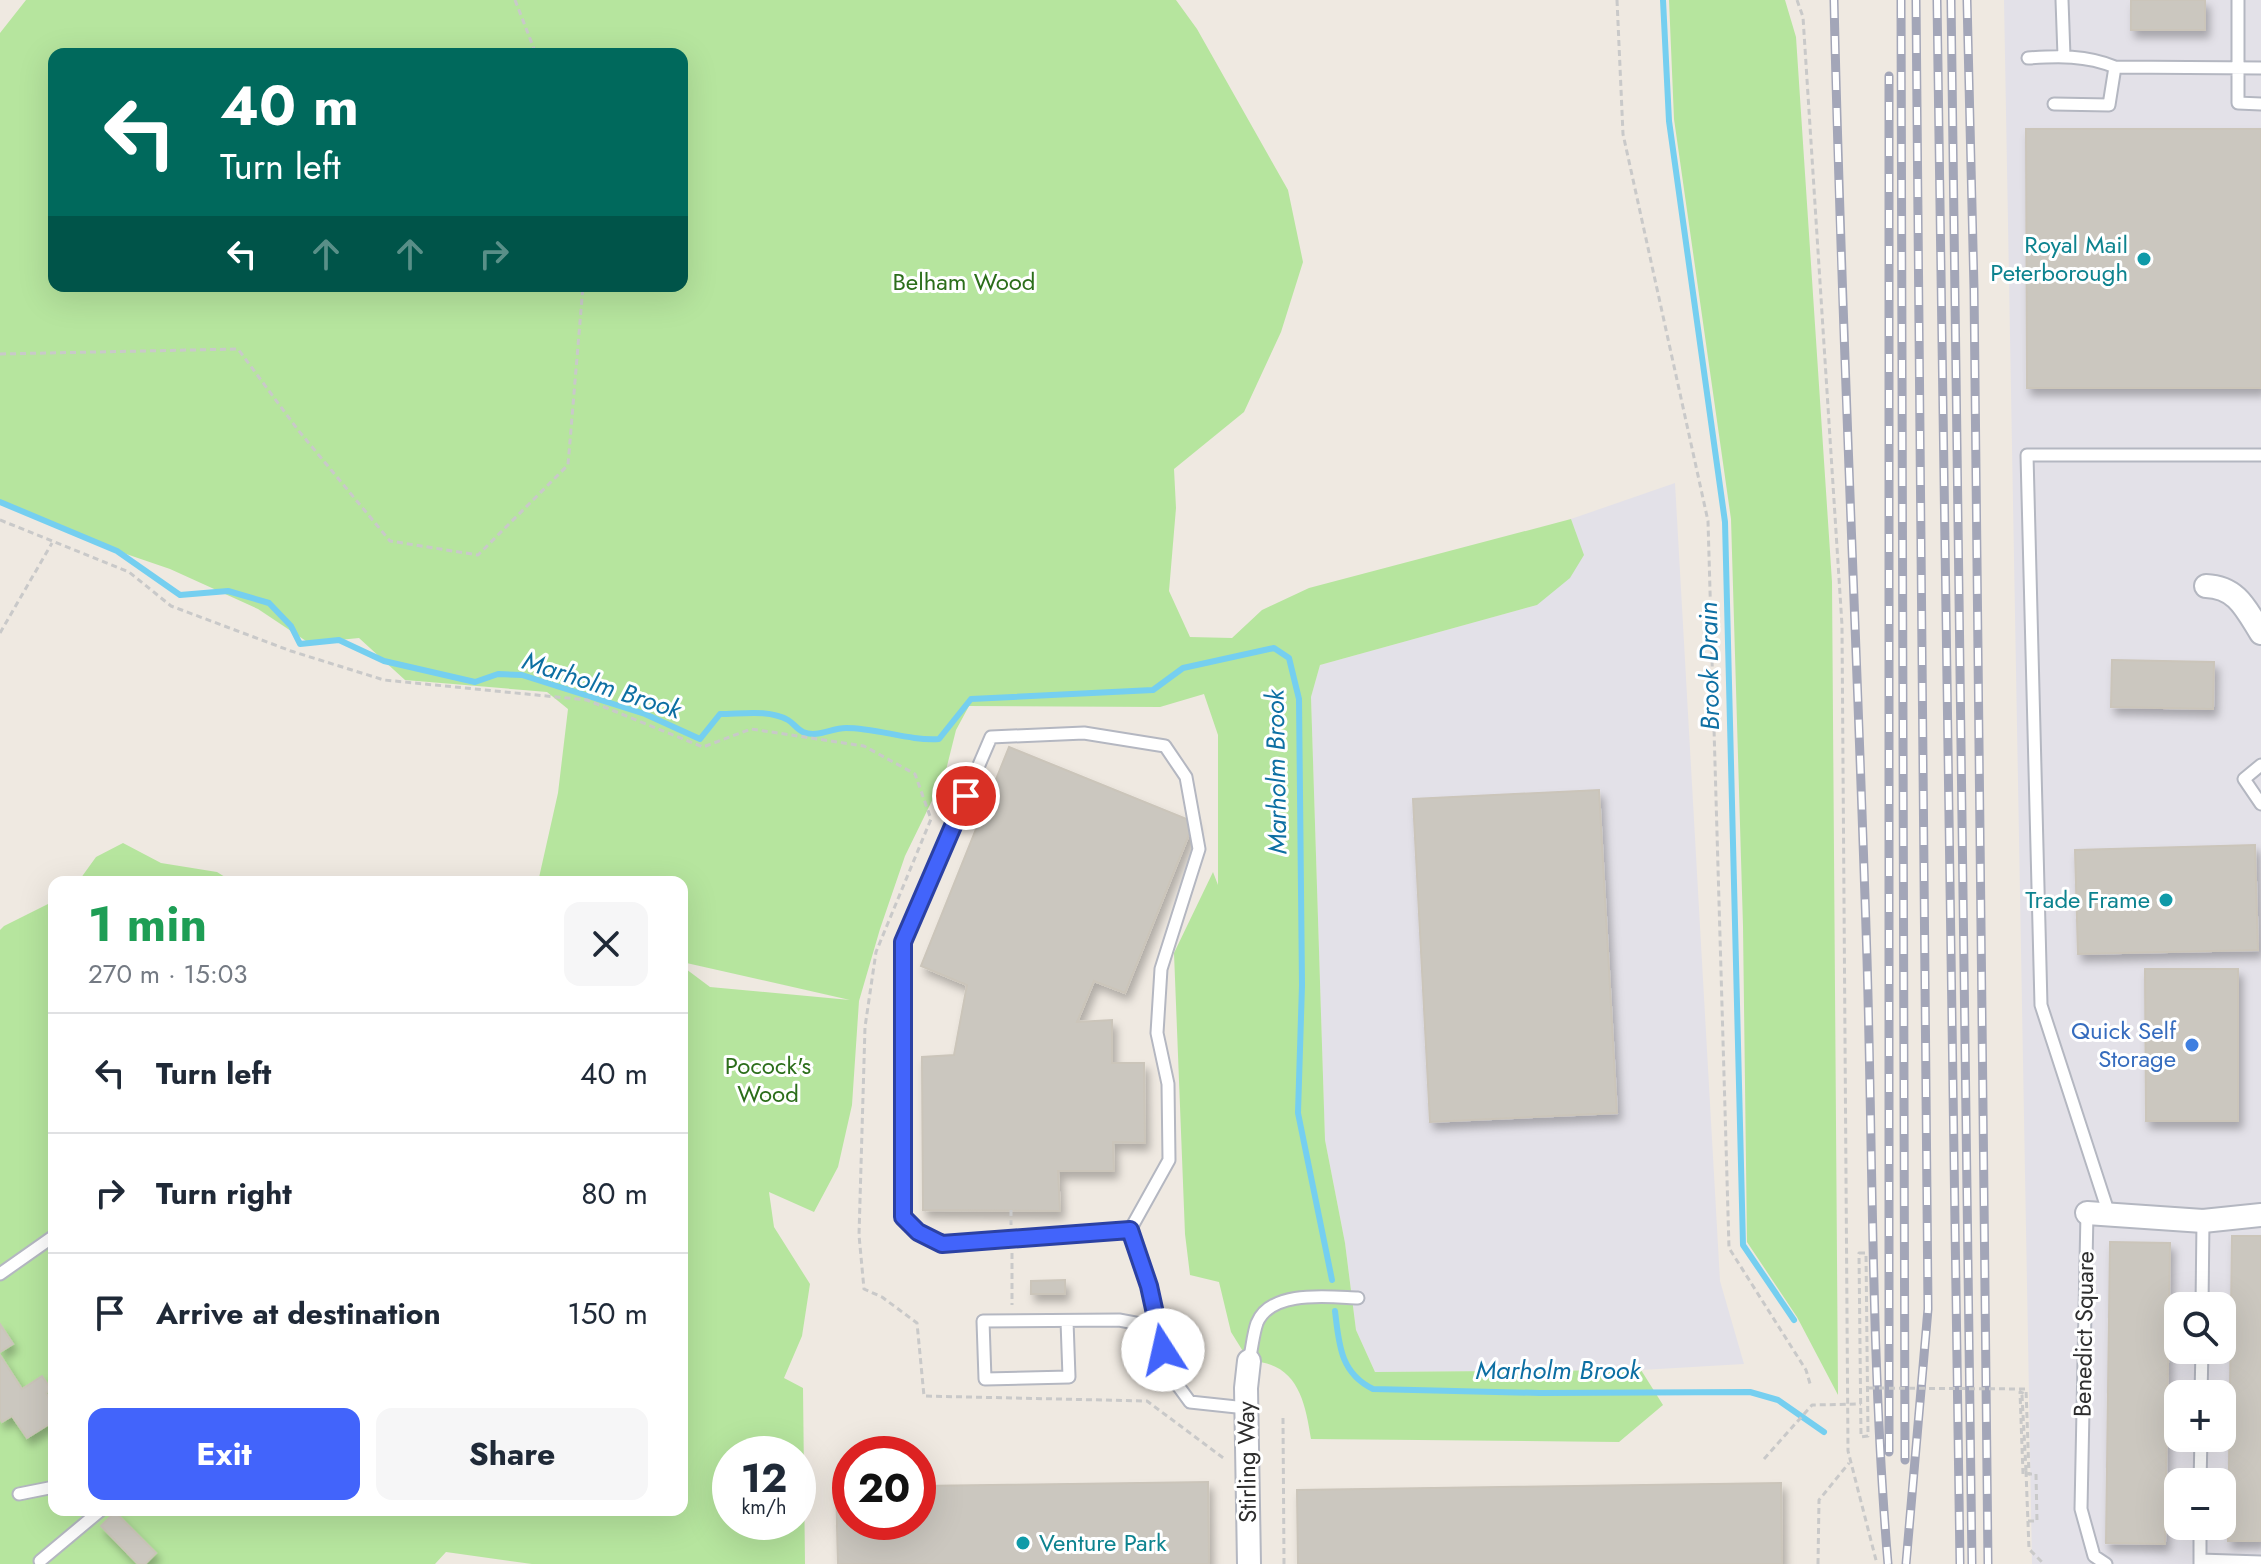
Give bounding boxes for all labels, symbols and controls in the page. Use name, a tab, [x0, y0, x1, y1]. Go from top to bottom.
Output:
text: 40 m	[220, 65, 359, 146]
icon: left	[88, 80, 192, 184]
text: Turn left	[220, 140, 341, 192]
place label: Royal Mail Peterborough	[1990, 227, 2128, 290]
icon: left	[220, 232, 264, 276]
icon: ahead	[304, 232, 348, 276]
icon: ahead	[388, 232, 432, 276]
icon: right	[472, 232, 516, 276]
marker: Royal Mail Peterborough	[2135, 250, 2153, 268]
park label: Belham Wood	[892, 264, 1036, 299]
water label: Brook Drain	[1689, 601, 1729, 731]
water label: Marholm Brook	[518, 641, 688, 729]
water label: Marholm Brook	[1256, 687, 1296, 855]
pin	[932, 762, 1000, 830]
icon: arrive	[944, 774, 988, 818]
place label: Trade Frame	[2025, 882, 2150, 917]
text: 1 min	[88, 890, 207, 959]
marker: Trade Frame	[2157, 891, 2175, 909]
button: close	[564, 902, 648, 986]
text: 270 m · 15:03	[88, 955, 247, 993]
place label: Quick Self Storage	[2071, 1013, 2177, 1076]
marker: Quick Self Storage	[2183, 1036, 2201, 1054]
park label: Pocock's Wood	[725, 1048, 811, 1111]
icon: left	[88, 1051, 132, 1095]
text: Turn left	[156, 1052, 271, 1095]
text: 40 m	[580, 1052, 648, 1095]
icon: right	[88, 1171, 132, 1215]
text: Turn right	[156, 1172, 292, 1215]
text: 80 m	[581, 1172, 648, 1215]
street label: Benedict Square	[2065, 1251, 2102, 1417]
icon: arrive	[88, 1291, 132, 1335]
text: Arrive at destination	[156, 1292, 441, 1335]
text: 150 m	[567, 1292, 648, 1335]
map controls	[2164, 1292, 2236, 1540]
button: search	[2164, 1292, 2236, 1364]
position arrow	[1121, 1308, 1205, 1392]
water label: Marholm Brook	[1476, 1351, 1642, 1389]
button: +	[2164, 1380, 2236, 1452]
street label: Stirling Way	[1228, 1400, 1265, 1523]
button: Exit	[88, 1408, 360, 1500]
button: Share	[376, 1408, 648, 1500]
speed limit sign: 20	[832, 1436, 936, 1540]
text: 12	[741, 1449, 787, 1507]
button: −	[2164, 1468, 2236, 1540]
text: km/h	[741, 1493, 787, 1522]
place label: Venture Park	[1039, 1525, 1167, 1560]
marker: Venture Park	[1014, 1534, 1032, 1552]

